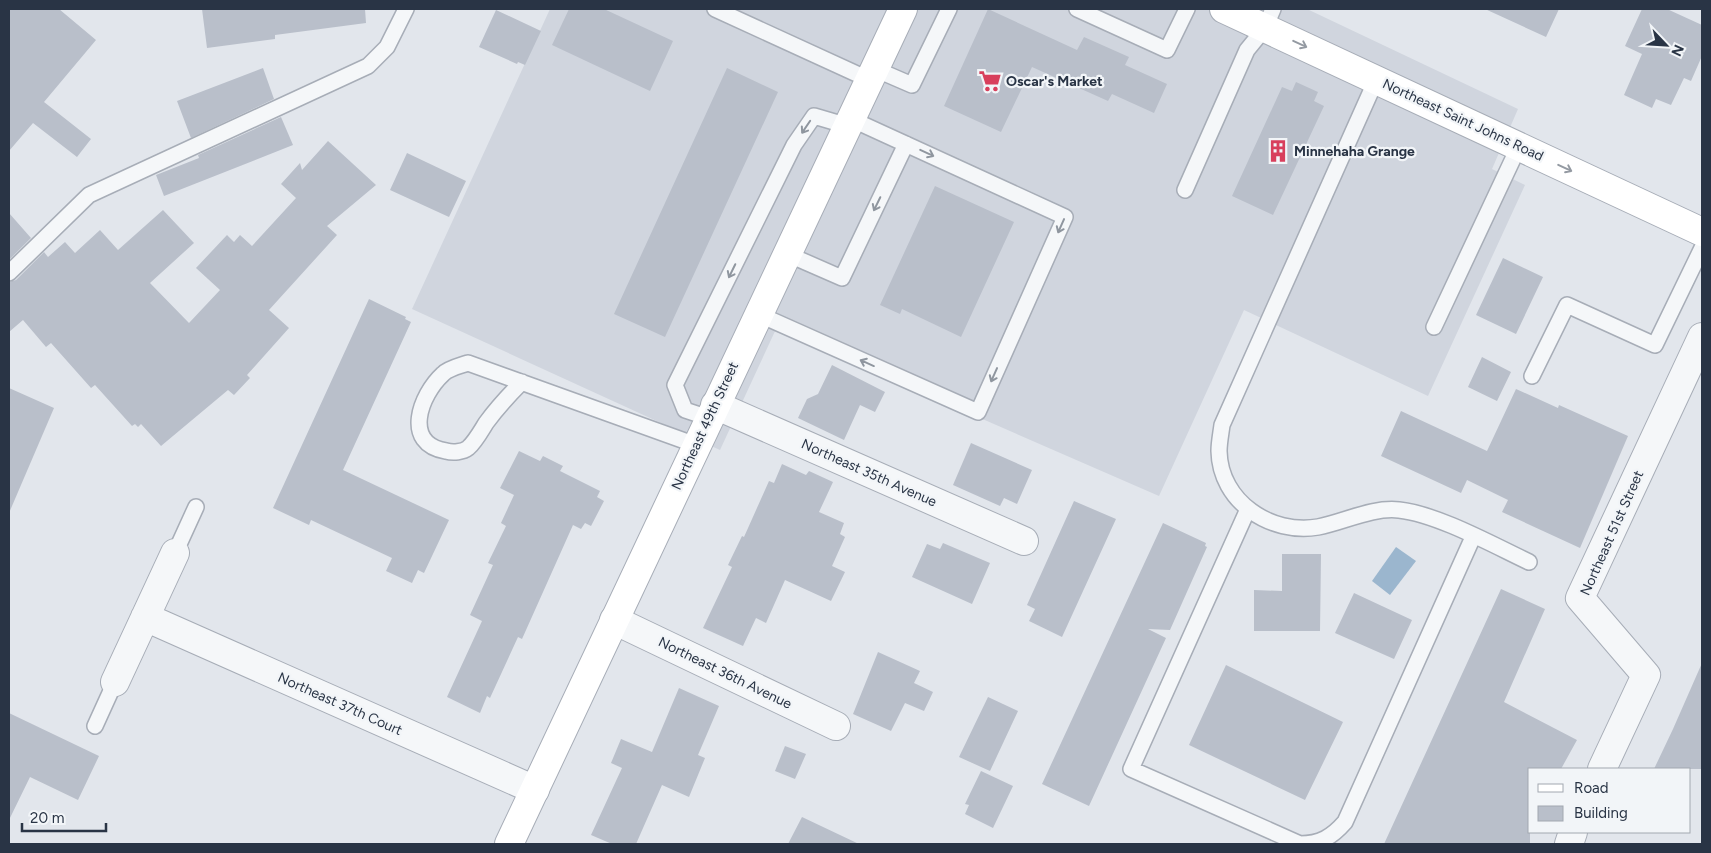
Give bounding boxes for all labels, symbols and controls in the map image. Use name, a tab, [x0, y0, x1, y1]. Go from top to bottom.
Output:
north arrow	[1641, 20, 1691, 70]
one-way arrow	[1292, 40, 1307, 49]
text: N	[1667, 42, 1687, 59]
supermarket icon: Oscar's Market	[977, 68, 1003, 94]
place label: Oscar's Market	[1006, 73, 1103, 90]
street label: Northeast Saint Johns Road	[1380, 75, 1546, 165]
one-way arrow	[801, 120, 811, 134]
building icon: Minnehaha Grange	[1265, 138, 1291, 164]
place label: Minnehaha Grange	[1294, 143, 1415, 160]
one-way arrow	[919, 149, 934, 159]
one-way arrow	[1557, 163, 1572, 173]
one-way arrow	[872, 196, 882, 211]
one-way arrow	[1055, 218, 1065, 233]
one-way arrow	[727, 264, 737, 279]
one-way arrow	[860, 357, 875, 367]
street label: Northeast 49th Street	[668, 359, 742, 493]
one-way arrow	[989, 367, 999, 382]
street label: Northeast 35th Avenue	[799, 435, 940, 511]
street label: Northeast 51st Street	[1577, 468, 1647, 598]
street label: Northeast 36th Avenue	[656, 633, 795, 713]
street label: Northeast 37th Court	[275, 669, 405, 739]
legend	[1528, 768, 1691, 833]
text: Road	[1574, 779, 1609, 797]
scale bar	[22, 800, 106, 832]
text: Building	[1574, 804, 1628, 822]
text: 20 m	[30, 809, 64, 827]

